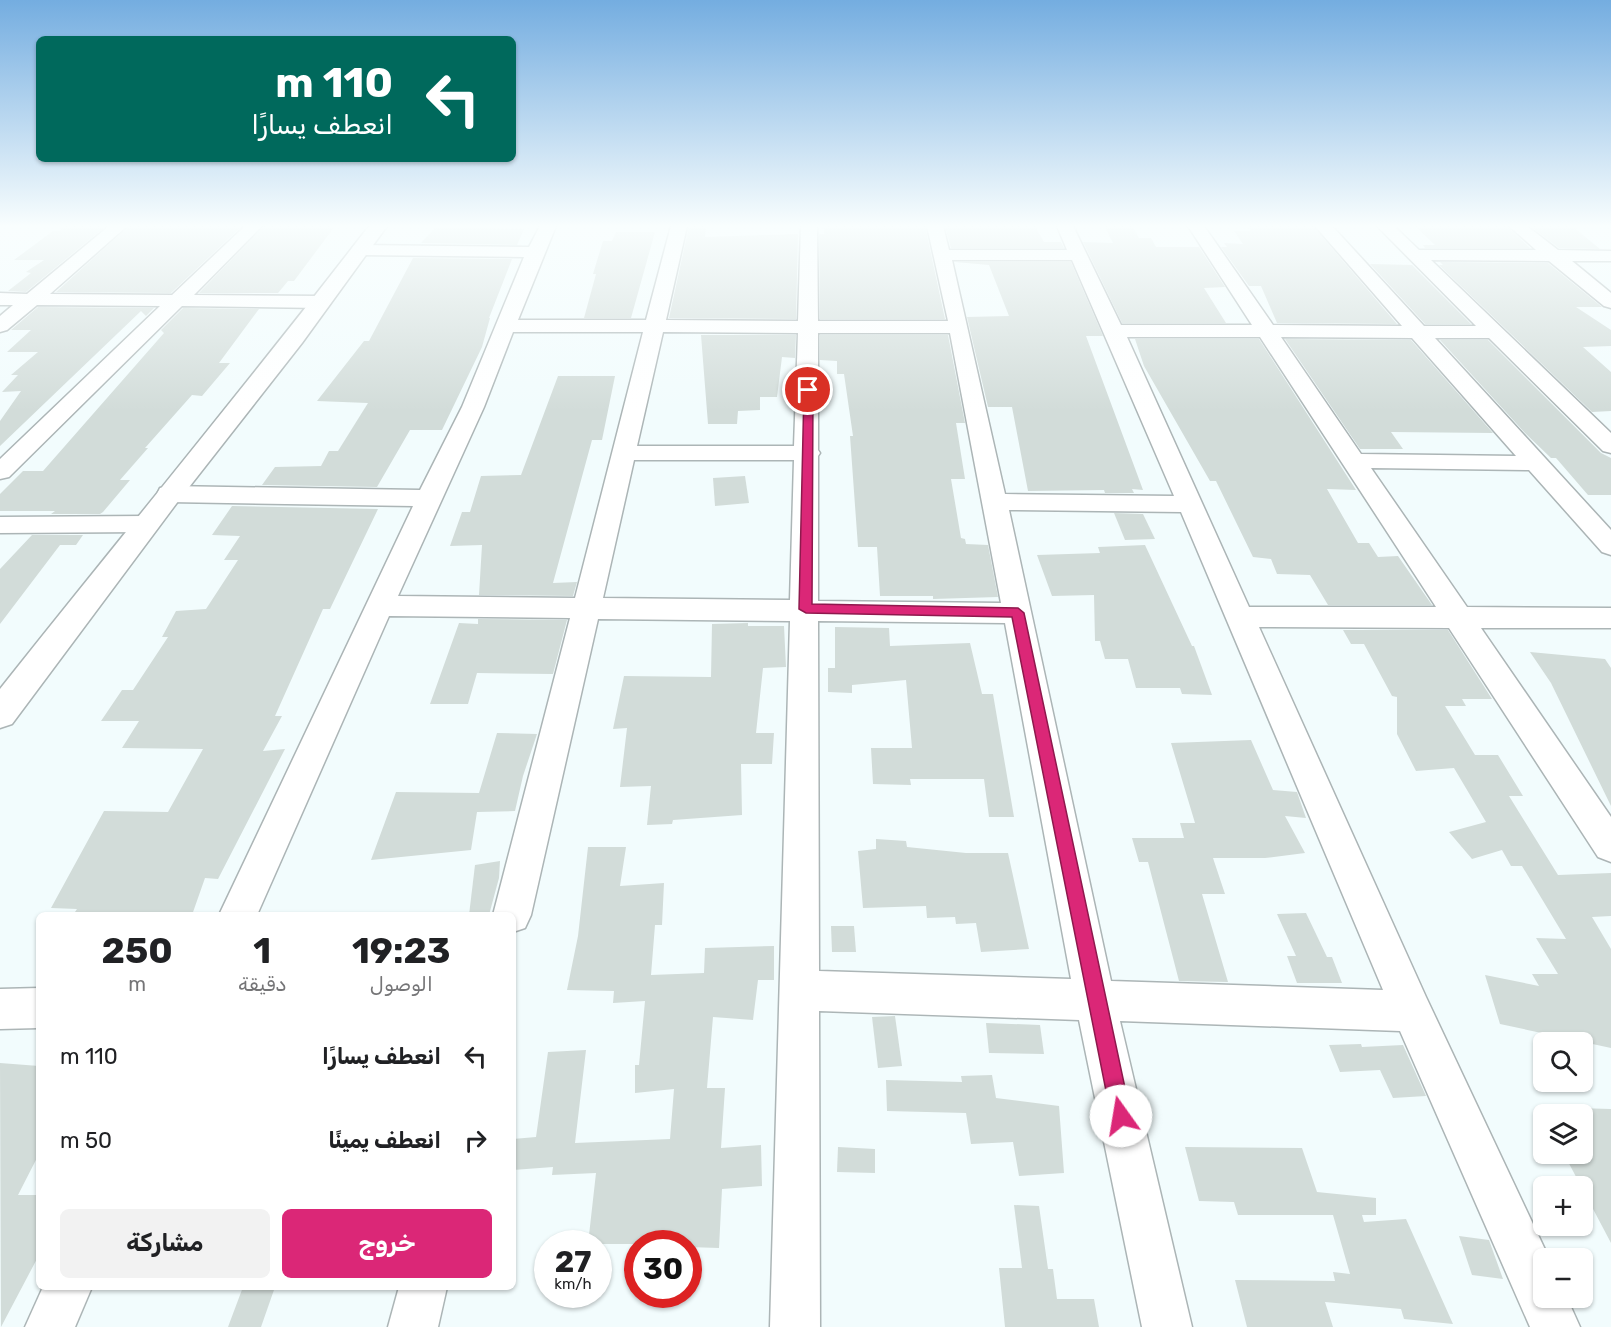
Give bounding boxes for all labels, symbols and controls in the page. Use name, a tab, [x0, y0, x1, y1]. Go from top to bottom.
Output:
text: 110 m	[275, 58, 393, 108]
icon: left	[414, 60, 492, 138]
text: انعطف يسارًا	[251, 109, 393, 141]
pin	[782, 364, 833, 415]
icon: arrive	[791, 373, 824, 406]
text: 250	[102, 929, 173, 972]
text: 1	[253, 929, 271, 972]
text: 19:23	[352, 929, 451, 972]
text: m	[128, 972, 146, 996]
text: دقيقة	[238, 972, 286, 996]
text: الوصول	[370, 972, 433, 996]
map controls	[1533, 1032, 1593, 1308]
button: search	[1533, 1032, 1593, 1092]
icon: left	[459, 1040, 492, 1073]
text: 110 m	[60, 1043, 118, 1070]
text: انعطف يسارًا	[322, 1043, 441, 1070]
position arrow	[1089, 1084, 1153, 1148]
button: layers	[1533, 1104, 1593, 1164]
icon: right	[459, 1124, 492, 1157]
text: 50 m	[60, 1127, 112, 1154]
text: انعطف يمينًا	[328, 1127, 441, 1154]
button: +	[1533, 1176, 1593, 1236]
button: مشاركة	[60, 1209, 270, 1278]
button: خروج	[282, 1209, 492, 1278]
speed limit sign: 30	[624, 1230, 702, 1308]
text: 27	[555, 1244, 591, 1280]
button: −	[1533, 1248, 1593, 1308]
text: km/h	[554, 1275, 592, 1293]

